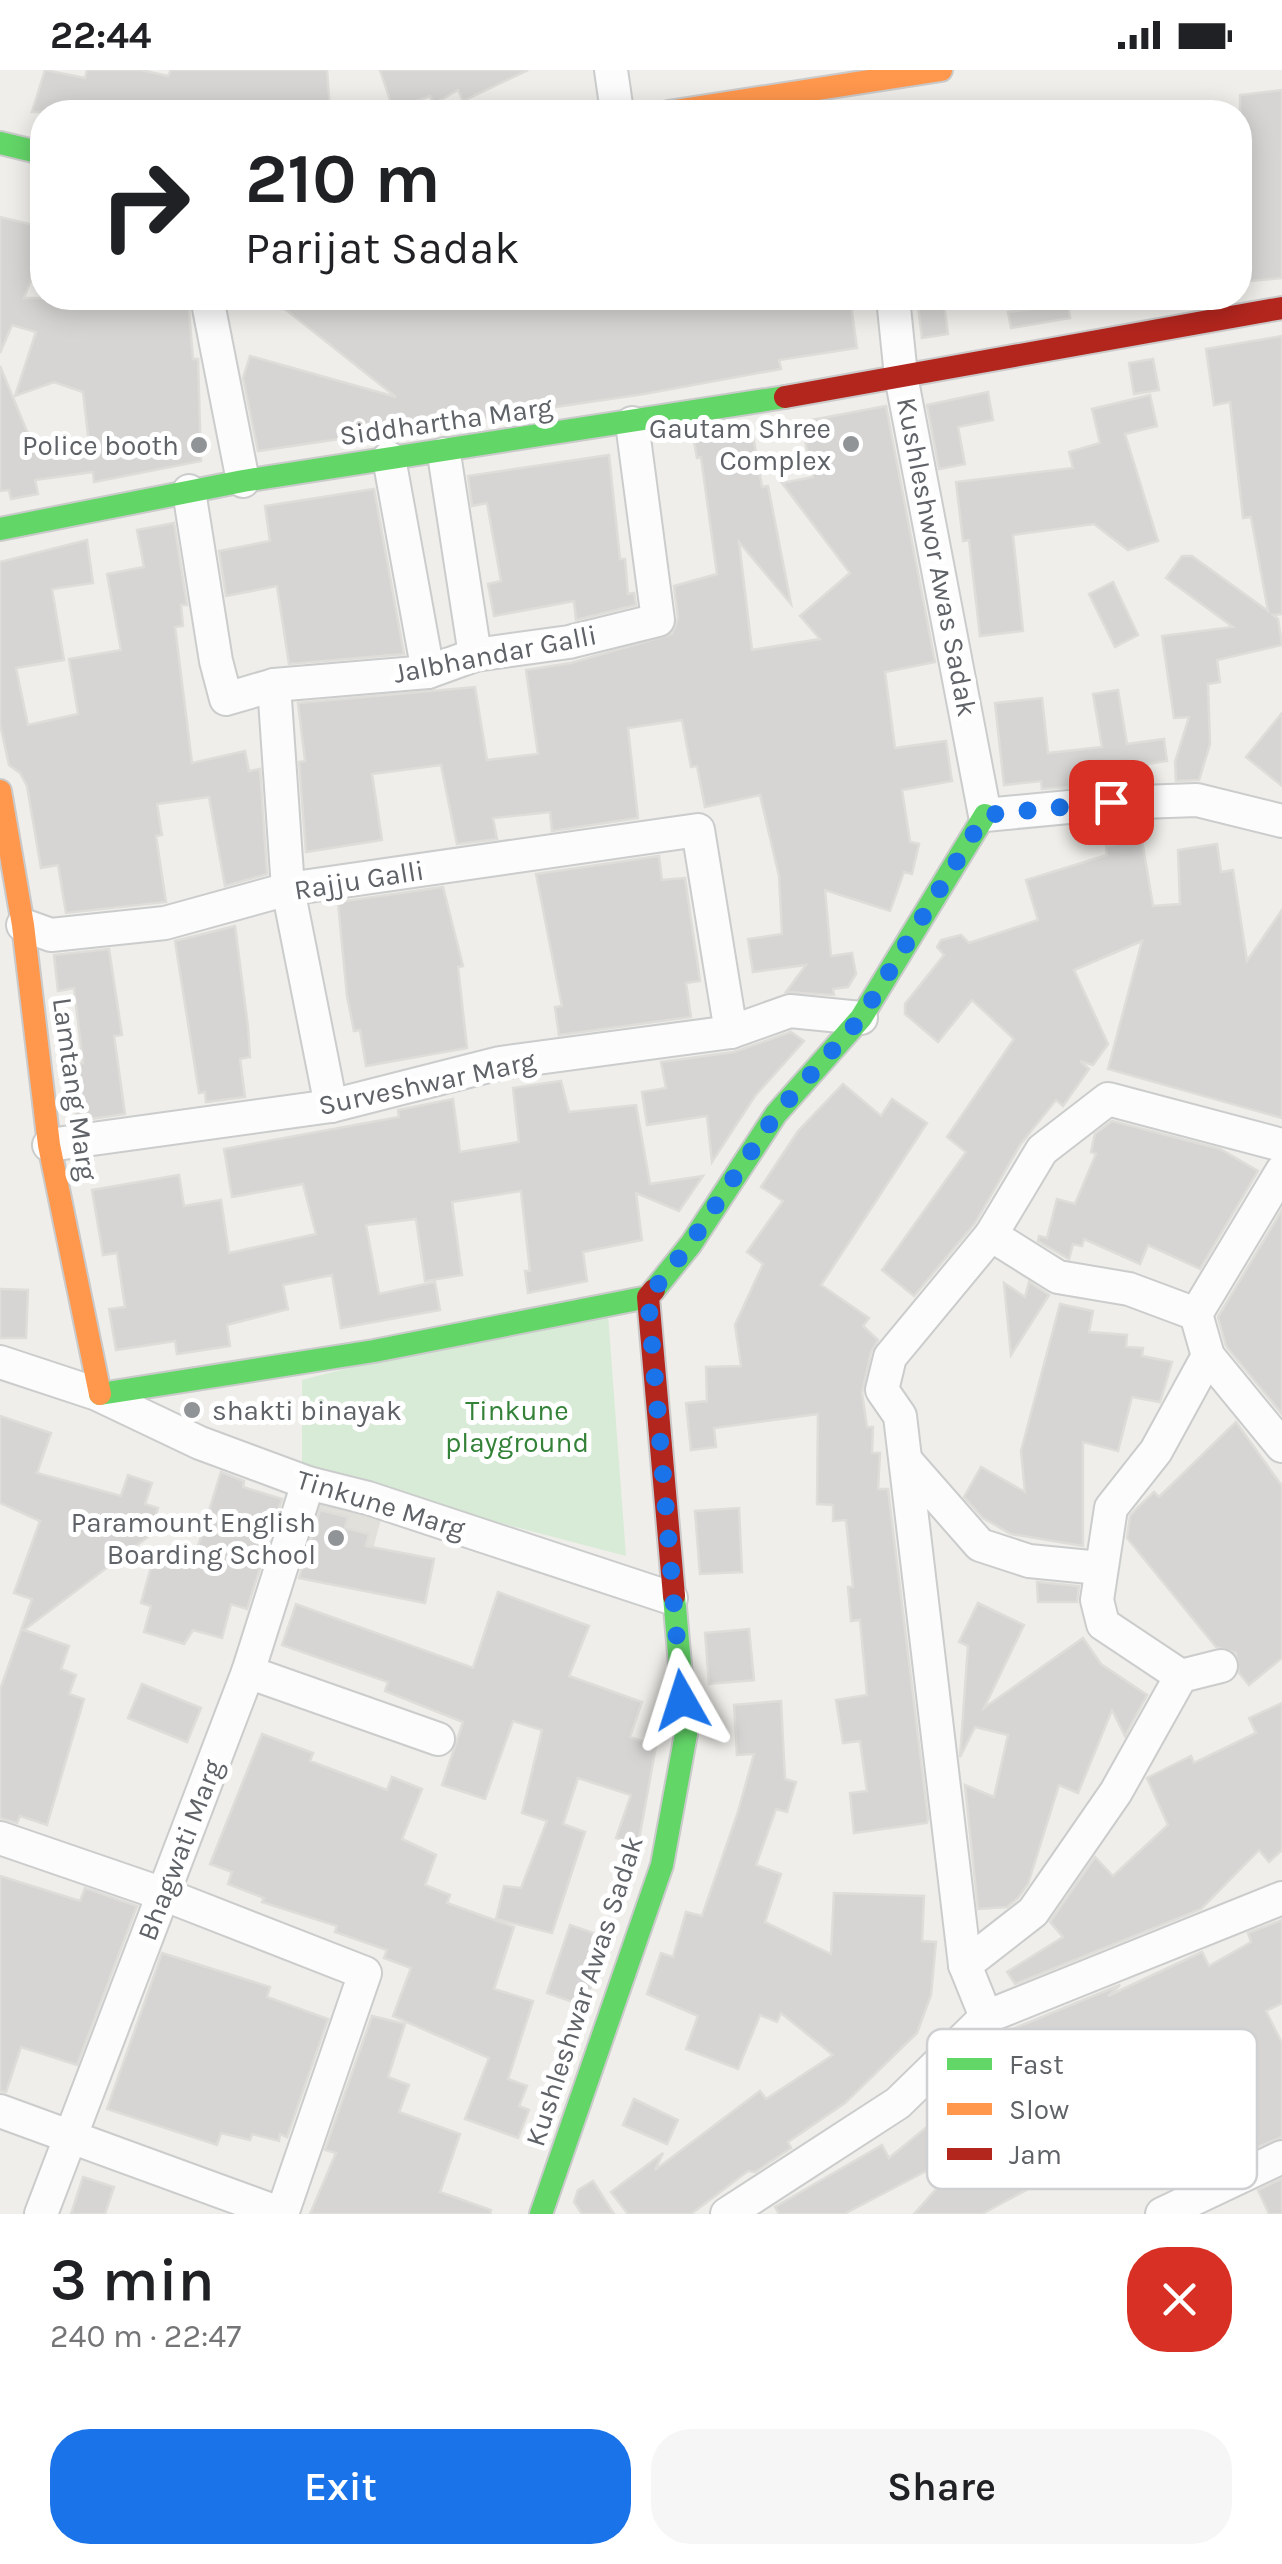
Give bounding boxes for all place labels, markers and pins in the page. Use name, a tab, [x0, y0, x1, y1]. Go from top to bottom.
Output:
place label: Gautam Shree Complex	[649, 412, 831, 477]
place label: Police booth	[22, 429, 179, 462]
marker: Gautam Shree Complex	[840, 433, 862, 455]
marker: Police booth	[188, 434, 210, 456]
pin	[1069, 760, 1154, 845]
place label: shakti binayak	[212, 1394, 402, 1427]
marker: shakti binayak	[181, 1399, 203, 1421]
place label: Paramount English Boarding School	[71, 1506, 316, 1571]
marker: Paramount English Boarding School	[325, 1527, 347, 1549]

